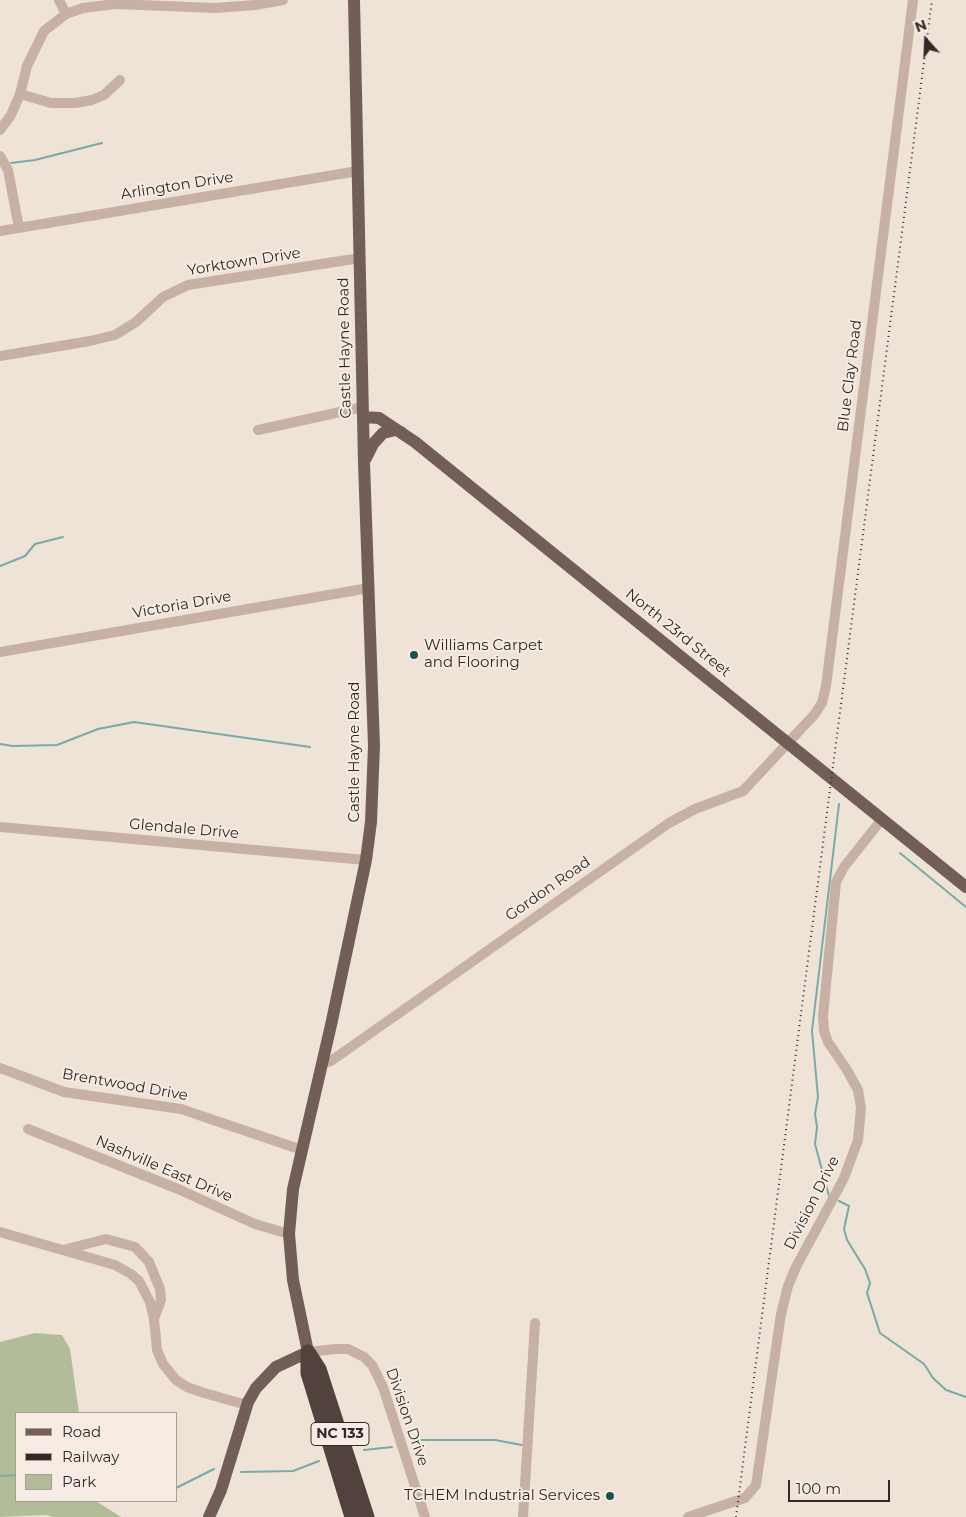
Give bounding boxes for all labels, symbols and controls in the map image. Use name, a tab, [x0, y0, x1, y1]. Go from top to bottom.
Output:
north arrow	[901, 15, 951, 65]
text: N	[912, 16, 929, 36]
street label: Arlington Drive	[119, 168, 235, 204]
street label: Yorktown Drive	[186, 244, 302, 280]
street label: Castle Hayne Road	[335, 277, 355, 419]
street label: Blue Clay Road	[834, 319, 866, 433]
street label: North 23rd Street	[622, 585, 734, 681]
street label: Victoria Drive	[131, 587, 233, 623]
place label: Williams Carpet and Flooring	[424, 637, 543, 672]
marker: Williams Carpet and Flooring	[408, 649, 420, 661]
street label: Castle Hayne Road	[346, 681, 364, 823]
street label: Glendale Drive	[128, 815, 240, 843]
street label: Gordon Road	[502, 853, 594, 925]
street label: Brentwood Drive	[61, 1065, 189, 1105]
street label: Nashville East Drive	[93, 1132, 235, 1206]
street label: Division Drive	[781, 1153, 843, 1253]
street label: Division Drive	[382, 1366, 432, 1468]
legend	[15, 1412, 178, 1502]
text: Road	[62, 1422, 101, 1441]
road number: NC 133	[311, 1422, 369, 1446]
text: Railway	[62, 1447, 119, 1466]
scale bar	[791, 1470, 894, 1502]
text: Park	[62, 1472, 96, 1491]
text: 100 m	[796, 1479, 841, 1498]
place label: TCHEM Industrial Services	[404, 1487, 600, 1505]
marker: TCHEM Industrial Services	[604, 1490, 616, 1502]

